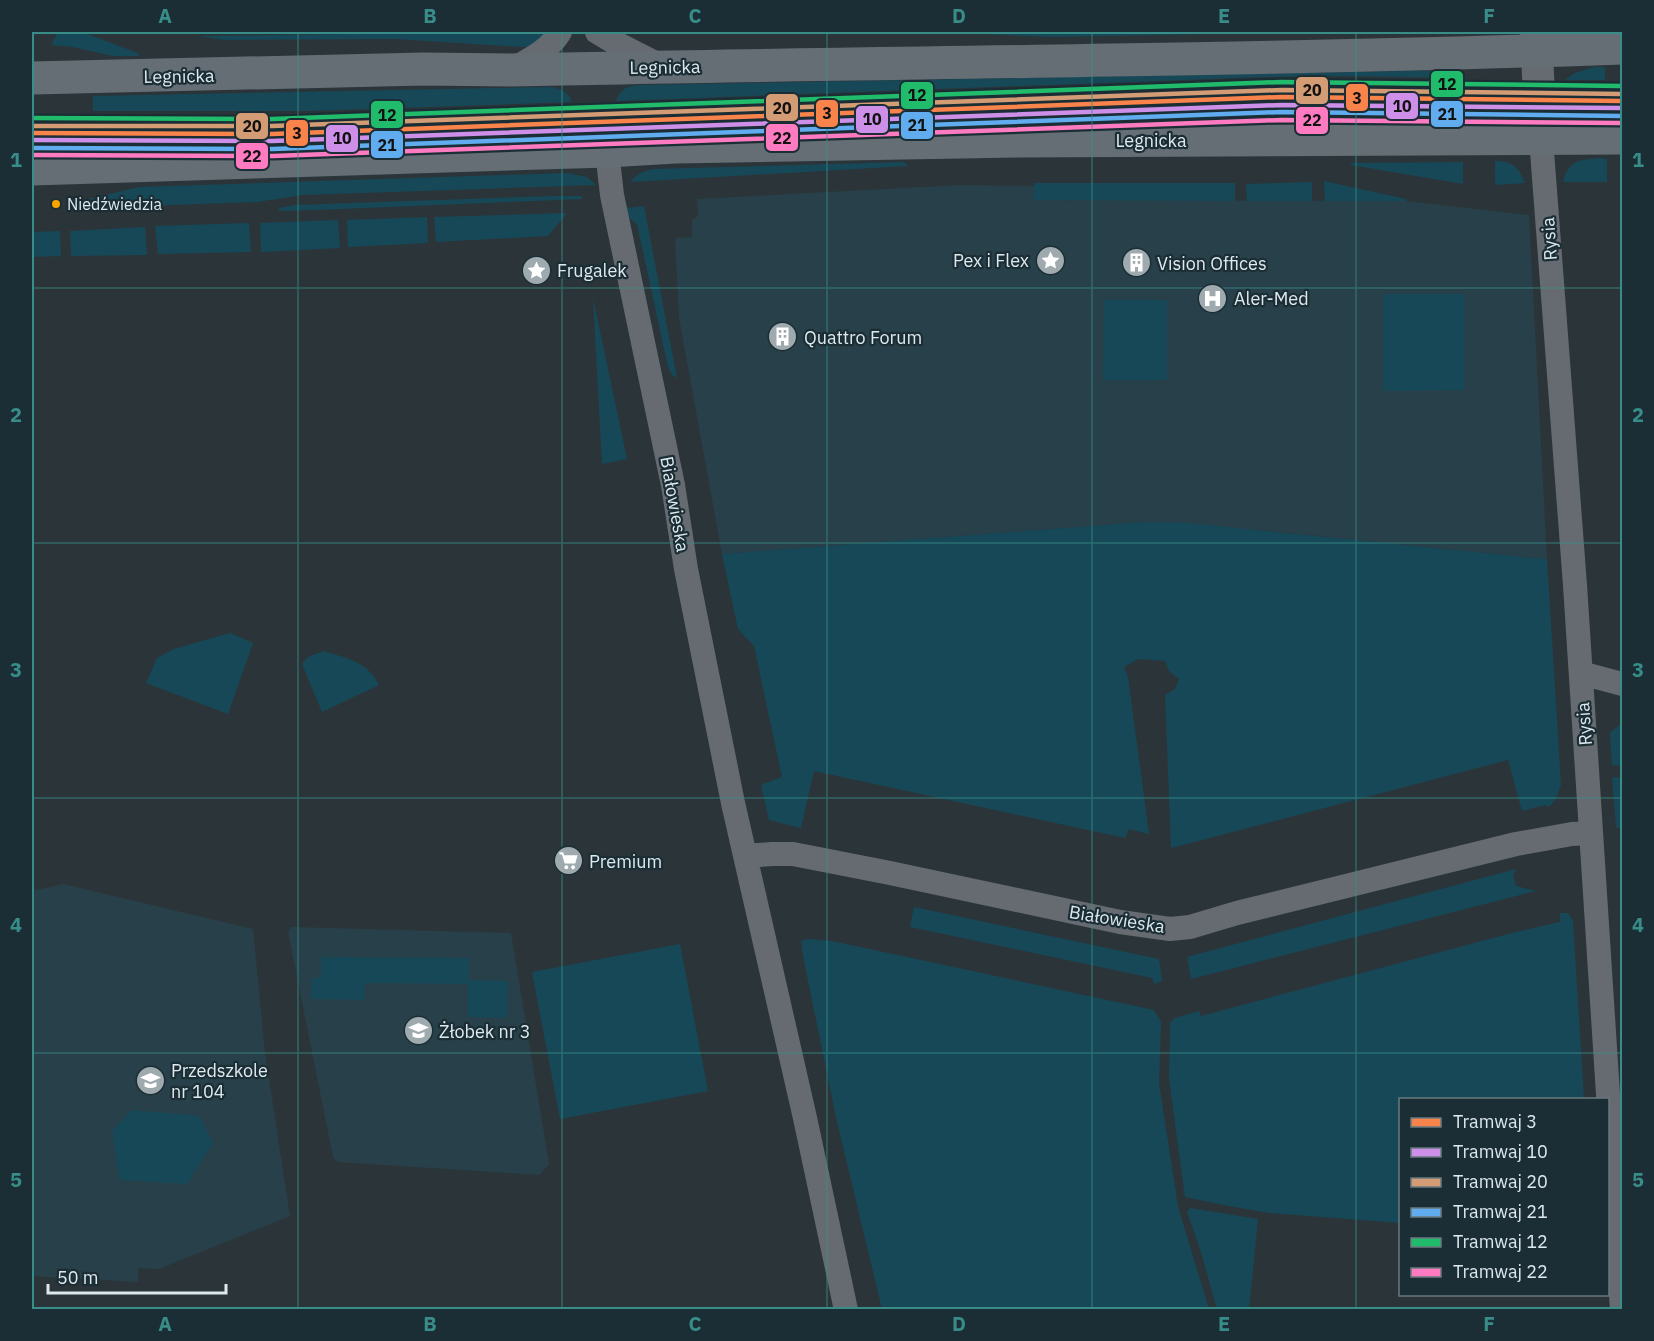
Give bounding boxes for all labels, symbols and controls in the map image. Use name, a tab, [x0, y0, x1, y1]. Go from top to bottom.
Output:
text: A	[158, 2, 172, 29]
text: B	[423, 2, 437, 29]
text: C	[688, 2, 702, 29]
text: D	[952, 2, 966, 29]
text: E	[1218, 2, 1230, 29]
text: F	[1483, 2, 1495, 29]
street label: Legnicka	[629, 55, 701, 79]
street label: Legnicka	[143, 64, 215, 88]
line badge: 12	[1430, 70, 1464, 98]
text: 12	[1437, 74, 1457, 94]
line badge: 20	[1295, 76, 1329, 105]
text: 20	[1302, 80, 1322, 100]
line badge: 12	[900, 81, 934, 110]
line badge: 3	[1345, 83, 1369, 112]
text: 12	[907, 85, 927, 105]
text: 3	[1352, 88, 1362, 108]
line badge: 10	[1385, 92, 1419, 120]
line badge: 20	[765, 93, 799, 122]
text: 10	[1392, 96, 1412, 116]
text: 20	[772, 98, 792, 118]
line badge: 3	[815, 99, 839, 128]
line badge: 12	[370, 100, 404, 129]
line badge: 21	[1430, 100, 1464, 128]
text: 3	[822, 103, 832, 123]
text: 21	[1437, 104, 1457, 124]
text: 12	[377, 105, 397, 125]
line badge: 10	[855, 105, 889, 134]
line badge: 22	[1295, 106, 1329, 135]
text: 10	[862, 109, 882, 129]
text: 22	[1302, 110, 1322, 130]
line badge: 21	[900, 111, 934, 140]
line badge: 20	[235, 112, 269, 140]
text: 21	[907, 115, 927, 135]
text: 20	[242, 116, 262, 136]
line badge: 3	[285, 119, 309, 147]
text: 3	[292, 123, 302, 143]
line badge: 22	[765, 123, 799, 152]
line badge: 10	[325, 124, 359, 153]
text: 10	[332, 128, 352, 148]
text: 22	[772, 128, 792, 148]
street label: Legnicka	[1115, 129, 1187, 152]
line badge: 21	[370, 130, 404, 159]
text: 21	[377, 135, 397, 155]
line badge: 22	[235, 142, 269, 170]
text: 1	[10, 146, 22, 173]
text: 22	[242, 146, 262, 166]
text: 1	[1632, 146, 1644, 173]
place label: Niedźwiedzia	[67, 194, 163, 214]
marker: Niedźwiedzia	[50, 198, 62, 210]
street label: Rysia	[1536, 216, 1562, 261]
place icon: Pex i Flex	[1034, 244, 1066, 276]
building icon: Vision Offices	[1120, 247, 1152, 279]
place label: Pex i Flex	[953, 249, 1029, 272]
place label: Vision Offices	[1157, 252, 1267, 275]
place icon: Frugalek	[520, 254, 552, 286]
place label: Frugalek	[557, 259, 627, 282]
hospital icon: Aler-Med	[1197, 282, 1229, 314]
place label: Aler-Med	[1234, 287, 1309, 310]
building icon: Quattro Forum	[767, 321, 799, 353]
place label: Quattro Forum	[804, 326, 922, 349]
text: 2	[10, 401, 22, 428]
text: 2	[1632, 401, 1644, 428]
street label: Białowieska	[655, 454, 695, 554]
text: 3	[10, 656, 22, 683]
text: 3	[1632, 656, 1644, 683]
street label: Rysia	[1571, 701, 1597, 746]
supermarket icon: Premium	[552, 845, 584, 877]
place label: Premium	[589, 850, 662, 873]
street label: Białowieska	[1067, 900, 1167, 938]
text: 4	[10, 911, 22, 938]
text: 4	[1632, 911, 1644, 938]
school or university icon: Żłobek nr 3	[402, 1015, 434, 1047]
place label: Żłobek nr 3	[439, 1020, 530, 1043]
place label: Przedszkole nr 104	[171, 1059, 268, 1103]
school or university icon: Przedszkole nr 104	[134, 1064, 166, 1096]
legend	[1399, 1098, 1609, 1296]
text: Tramwaj 3	[1453, 1110, 1537, 1133]
text: Tramwaj 10	[1453, 1140, 1548, 1163]
text: 5	[10, 1166, 22, 1193]
text: 5	[1632, 1166, 1644, 1193]
text: Tramwaj 20	[1453, 1170, 1548, 1193]
text: Tramwaj 21	[1453, 1200, 1548, 1223]
text: Tramwaj 12	[1453, 1230, 1548, 1253]
scale bar	[48, 1257, 226, 1295]
text: Tramwaj 22	[1453, 1260, 1548, 1283]
text: 50 m	[57, 1266, 99, 1289]
text: A	[158, 1310, 172, 1337]
text: B	[423, 1310, 437, 1337]
text: C	[688, 1310, 702, 1337]
text: D	[952, 1310, 966, 1337]
text: E	[1218, 1310, 1230, 1337]
text: F	[1483, 1310, 1495, 1337]

